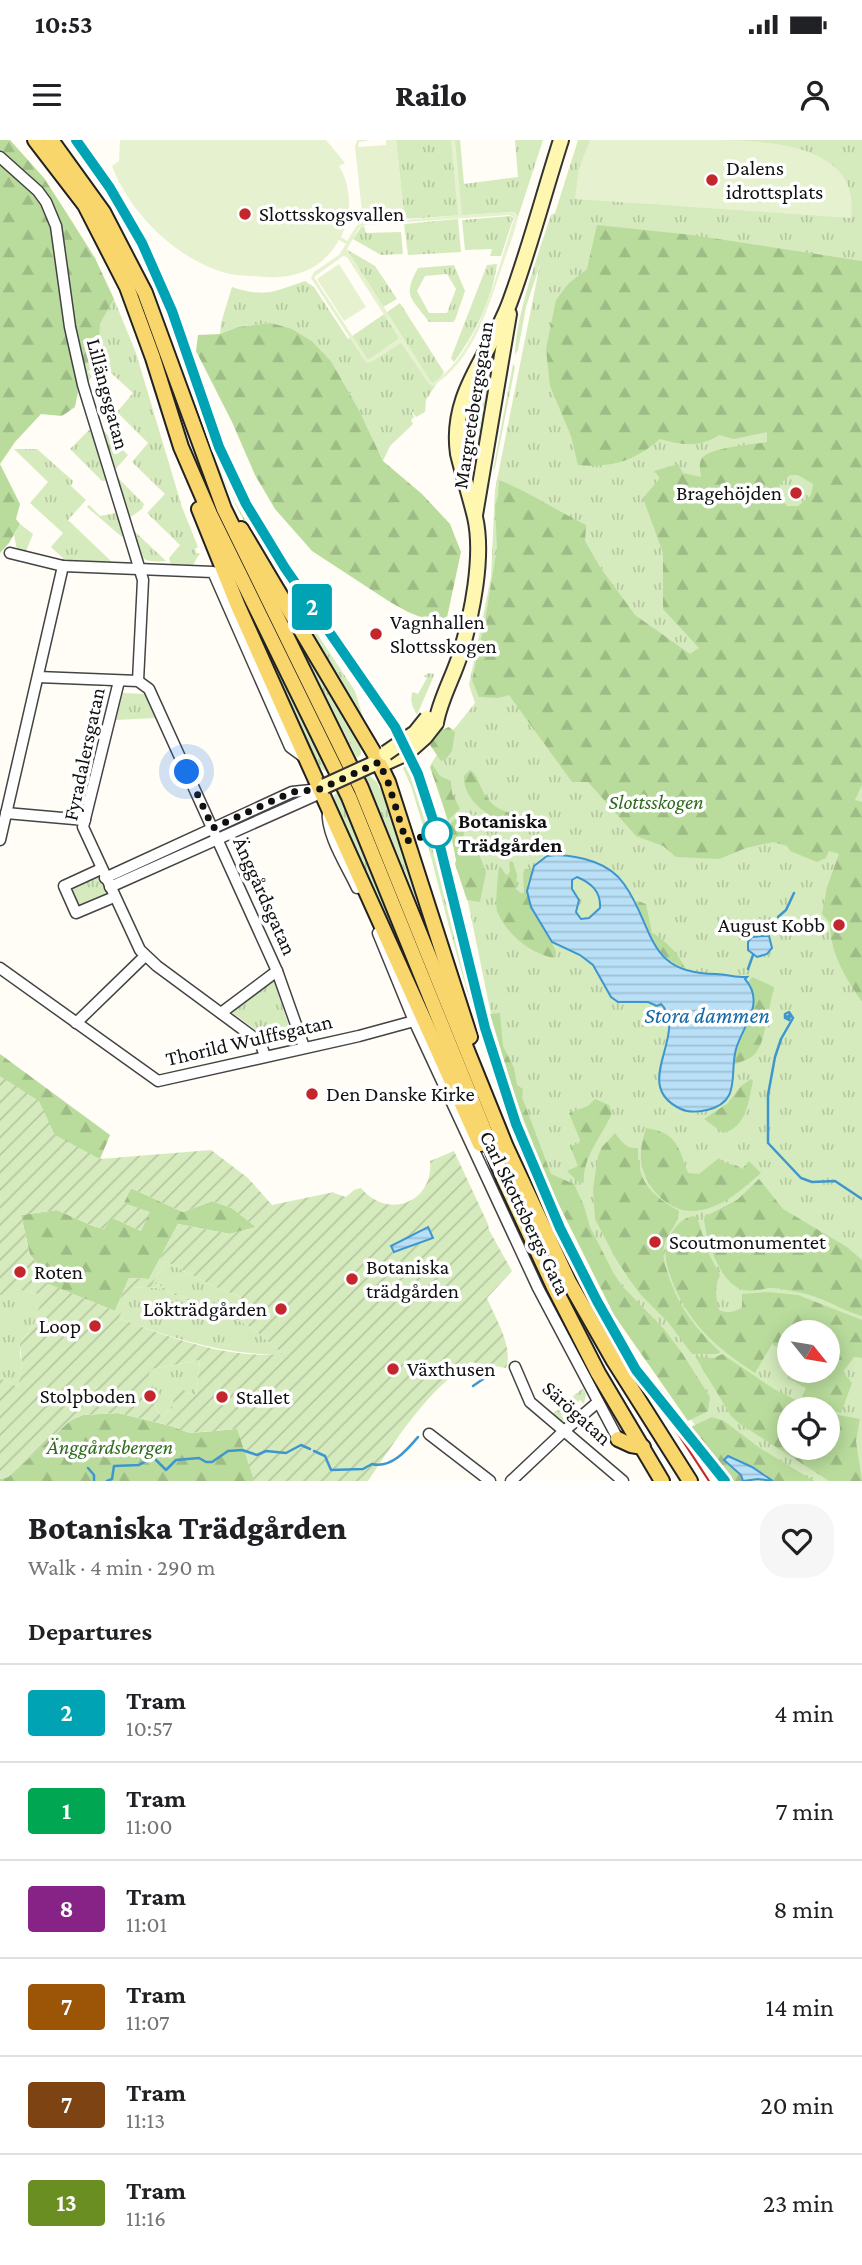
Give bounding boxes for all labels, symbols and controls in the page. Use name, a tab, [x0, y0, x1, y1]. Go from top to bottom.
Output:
text: 10:53	[35, 10, 93, 39]
icon: menu	[28, 76, 66, 114]
icon: person	[796, 76, 834, 114]
text: Railo	[395, 77, 467, 113]
place label: Dalens idrottsplats	[726, 156, 823, 204]
marker: Dalens idrottsplats	[704, 172, 720, 188]
place label: Slottsskogsvallen	[259, 202, 404, 226]
marker: Slottsskogsvallen	[237, 206, 253, 222]
street label: Margretebergsgatan	[448, 319, 498, 491]
street label: Lillängsgatan	[82, 336, 134, 452]
place label: Bragehöjden	[676, 481, 782, 505]
marker: Bragehöjden	[788, 485, 804, 501]
line badge: 2	[289, 584, 335, 630]
text: 2	[306, 593, 318, 620]
place label: Vagnhallen Slottsskogen	[390, 610, 497, 658]
marker: Vagnhallen Slottsskogen	[368, 626, 384, 642]
street label: Fyradalersgatan	[58, 685, 110, 823]
your location	[169, 754, 204, 789]
park label: Slottsskogen	[608, 790, 704, 814]
place label: Botaniska Trädgården	[458, 809, 562, 857]
marker: Botaniska Trädgården	[422, 818, 452, 848]
street label: Änggårdsgatan	[228, 833, 302, 959]
place label: August Kobb	[718, 913, 825, 937]
marker: August Kobb	[831, 917, 847, 933]
water label: Stora dammen	[644, 1002, 770, 1028]
street label: Thorild Wulffsgatan	[163, 1009, 335, 1071]
place label: Den Danske Kirke	[326, 1082, 475, 1106]
marker: Den Danske Kirke	[304, 1086, 320, 1102]
street label: Carl Skottsbergs Gata	[475, 1127, 575, 1299]
place label: Scoutmonumentet	[669, 1230, 827, 1254]
marker: Scoutmonumentet	[647, 1234, 663, 1250]
place label: Botaniska trädgården	[366, 1255, 459, 1303]
place label: Roten	[34, 1260, 83, 1284]
marker: Roten	[12, 1264, 28, 1280]
marker: Botaniska trädgården	[344, 1271, 360, 1287]
place label: Lökträdgården	[143, 1297, 267, 1321]
marker: Lökträdgården	[273, 1301, 289, 1317]
place label: Loop	[39, 1314, 81, 1338]
marker: Loop	[87, 1318, 103, 1334]
north arrow	[777, 1320, 840, 1382]
map controls	[777, 1320, 840, 1460]
place label: Växthusen	[407, 1357, 496, 1381]
marker: Växthusen	[385, 1361, 401, 1377]
street label: Särögatan	[538, 1376, 616, 1450]
place label: Stolpboden	[40, 1384, 136, 1408]
place label: Stallet	[236, 1385, 291, 1409]
marker: Stolpboden	[142, 1388, 158, 1404]
marker: Stallet	[214, 1389, 230, 1405]
button: locate	[777, 1397, 840, 1460]
park label: Änggårdsbergen	[46, 1435, 173, 1459]
button: heart	[760, 1504, 834, 1578]
text: Botaniska Trädgården	[28, 1509, 347, 1546]
text: Walk · 4 min · 290 m	[28, 1554, 215, 1580]
text: Departures	[28, 1617, 152, 1646]
text: Tram	[126, 1686, 186, 1715]
text: 2	[60, 1699, 73, 1726]
text: 4 min	[774, 1699, 834, 1728]
text: 10:57	[126, 1715, 173, 1741]
text: Tram	[126, 1784, 186, 1813]
text: 1	[62, 1797, 71, 1824]
text: 7 min	[775, 1797, 834, 1826]
text: 11:00	[126, 1813, 173, 1839]
text: Tram	[126, 1882, 186, 1911]
text: 8	[60, 1895, 73, 1922]
text: 8 min	[773, 1895, 834, 1924]
text: 11:01	[126, 1911, 167, 1937]
text: Tram	[126, 1980, 186, 2009]
text: 7	[61, 1993, 72, 2020]
text: 14 min	[766, 1993, 834, 2022]
text: 11:07	[126, 2009, 170, 2035]
text: Tram	[126, 2078, 186, 2107]
text: 7	[61, 2091, 72, 2118]
text: 20 min	[760, 2091, 834, 2120]
text: 11:13	[126, 2107, 165, 2133]
text: Tram	[126, 2176, 186, 2205]
text: 13	[56, 2189, 77, 2216]
text: 23 min	[763, 2189, 834, 2218]
text: 11:16	[126, 2205, 166, 2231]

